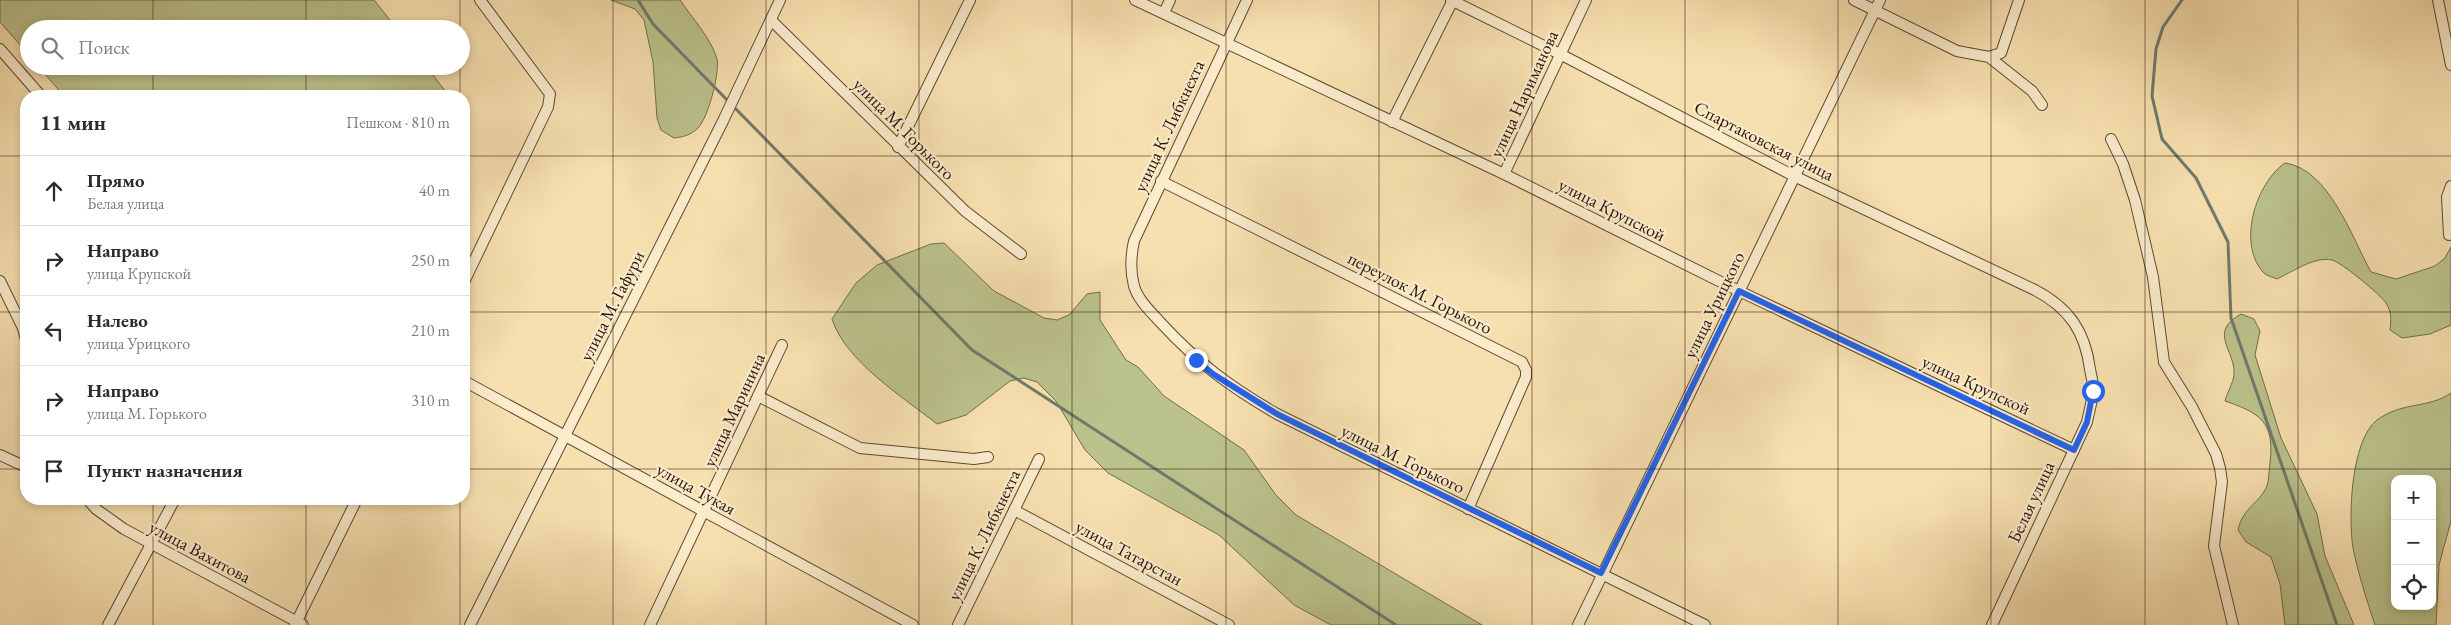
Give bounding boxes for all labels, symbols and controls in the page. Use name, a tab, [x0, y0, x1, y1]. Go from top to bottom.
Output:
search box	[20, 20, 470, 75]
street label: улица Нариманова	[1484, 26, 1563, 161]
icon: search	[38, 34, 66, 62]
text: Поиск	[78, 35, 130, 60]
street label: улица К. Либкнехта	[1128, 55, 1210, 196]
street label: улица М. Горького	[849, 73, 960, 185]
street label: Спартаковская улица	[1690, 95, 1839, 186]
text: 11 мин	[40, 109, 106, 136]
text: Пешком · 810 m	[346, 112, 450, 133]
text: Прямо	[87, 168, 145, 193]
street label: улица Крупской	[1555, 173, 1670, 247]
icon: ahead	[40, 177, 68, 205]
text: 40 m	[419, 180, 450, 201]
text: Белая улица	[87, 193, 164, 214]
text: Направо	[87, 238, 159, 263]
street label: улица М. Гафури	[574, 246, 649, 365]
street label: переулок М. Горького	[1344, 246, 1496, 339]
icon: right	[40, 247, 68, 275]
street label: улица Урицкого	[1678, 248, 1749, 362]
text: 250 m	[411, 250, 450, 271]
text: улица Крупской	[87, 263, 191, 284]
text: Налево	[87, 308, 148, 333]
icon: left	[40, 317, 68, 345]
text: 210 m	[411, 320, 450, 341]
text: улица Урицкого	[87, 333, 190, 354]
street label: улица Маринина	[697, 348, 770, 470]
route end	[1185, 349, 1208, 372]
street label: улица Крупской	[1918, 349, 2035, 420]
text: Направо	[87, 378, 159, 403]
route start	[2082, 380, 2105, 403]
icon: right	[40, 387, 68, 415]
text: 310 m	[411, 390, 450, 411]
text: улица М. Горького	[87, 403, 207, 424]
street label: улица М. Горького	[1338, 419, 1469, 499]
icon: arrive	[40, 457, 68, 485]
street label: улица Тукая	[652, 457, 740, 520]
street label: Белая улица	[2002, 457, 2060, 546]
text: Пункт назначения	[87, 458, 243, 483]
street label: улица К. Либкнехта	[942, 465, 1026, 604]
map controls	[2391, 475, 2436, 610]
button: +	[2391, 475, 2436, 520]
street label: улица Вахитова	[146, 515, 256, 588]
street label: улица Татарстан	[1072, 515, 1187, 590]
button: −	[2391, 520, 2436, 565]
button: locate	[2391, 565, 2436, 610]

